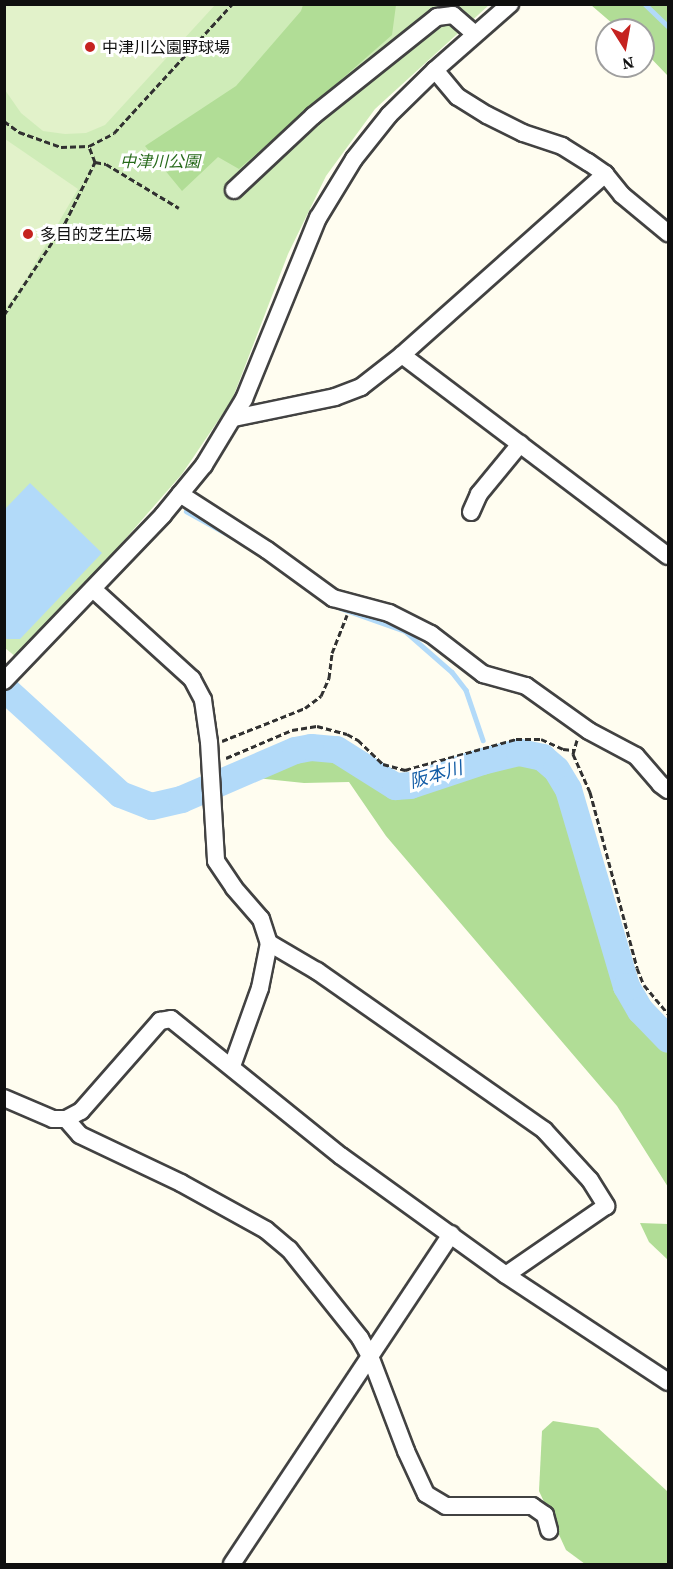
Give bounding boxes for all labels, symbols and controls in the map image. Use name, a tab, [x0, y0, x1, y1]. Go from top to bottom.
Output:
north arrow	[595, 18, 655, 78]
place label: 中津川公園野球場	[102, 37, 230, 57]
marker: 中津川公園野球場	[83, 40, 97, 54]
text: N	[620, 52, 636, 76]
park label: 中津川公園	[120, 151, 200, 171]
place label: 多目的芝生広場	[40, 224, 152, 244]
marker: 多目的芝生広場	[21, 227, 35, 241]
water label: 阪本川	[407, 757, 465, 793]

